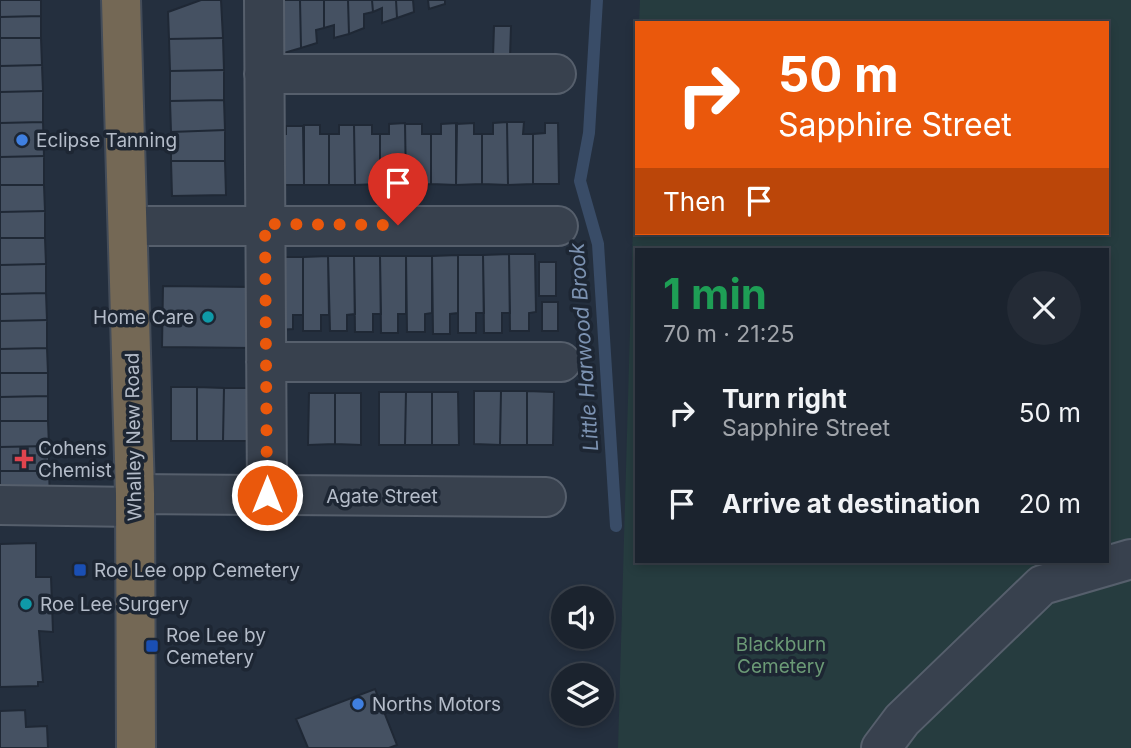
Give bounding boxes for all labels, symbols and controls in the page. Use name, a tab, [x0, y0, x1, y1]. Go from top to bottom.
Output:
text: 50 m	[778, 45, 899, 104]
icon: right	[663, 49, 754, 140]
text: Sapphire Street	[778, 105, 1012, 144]
place label: Eclipse Tanning	[36, 129, 177, 152]
marker: Eclipse Tanning	[14, 132, 30, 148]
pin	[368, 153, 428, 225]
icon: arrive	[379, 164, 417, 202]
icon: arrive	[740, 182, 778, 220]
text: Then	[663, 186, 726, 217]
water label: Little Harwood Brook	[564, 242, 603, 452]
text: 1 min	[663, 268, 767, 319]
button: close	[1007, 271, 1081, 345]
place label: Home Care	[93, 306, 194, 329]
marker: Home Care	[200, 309, 216, 325]
text: 70 m · 21:25	[663, 320, 794, 348]
street label: Whalley New Road	[121, 353, 146, 521]
text: Turn right	[722, 383, 847, 414]
icon: right	[663, 394, 701, 432]
text: 50 m	[1019, 397, 1081, 428]
text: Sapphire Street	[722, 414, 890, 442]
place label: Cohens Chemist	[38, 437, 112, 482]
marker: Cohens Chemist	[16, 451, 32, 467]
position arrow	[230, 458, 304, 532]
street label: Agate Street	[326, 485, 438, 508]
icon: arrive	[663, 485, 701, 523]
text: Arrive at destination	[722, 488, 981, 519]
text: 20 m	[1019, 488, 1081, 519]
place label: Roe Lee opp Cemetery	[94, 559, 300, 582]
marker: Roe Lee opp Cemetery	[72, 562, 88, 578]
map controls	[551, 586, 614, 726]
button: sound	[551, 586, 614, 649]
place label: Roe Lee Surgery	[40, 593, 189, 616]
marker: Roe Lee Surgery	[18, 596, 34, 612]
place label: Roe Lee by Cemetery	[166, 624, 266, 669]
park label: Blackburn Cemetery	[736, 633, 826, 678]
marker: Roe Lee by Cemetery	[144, 638, 160, 654]
button: layers	[551, 663, 614, 726]
place label: Norths Motors	[372, 693, 501, 716]
marker: Norths Motors	[350, 696, 366, 712]

